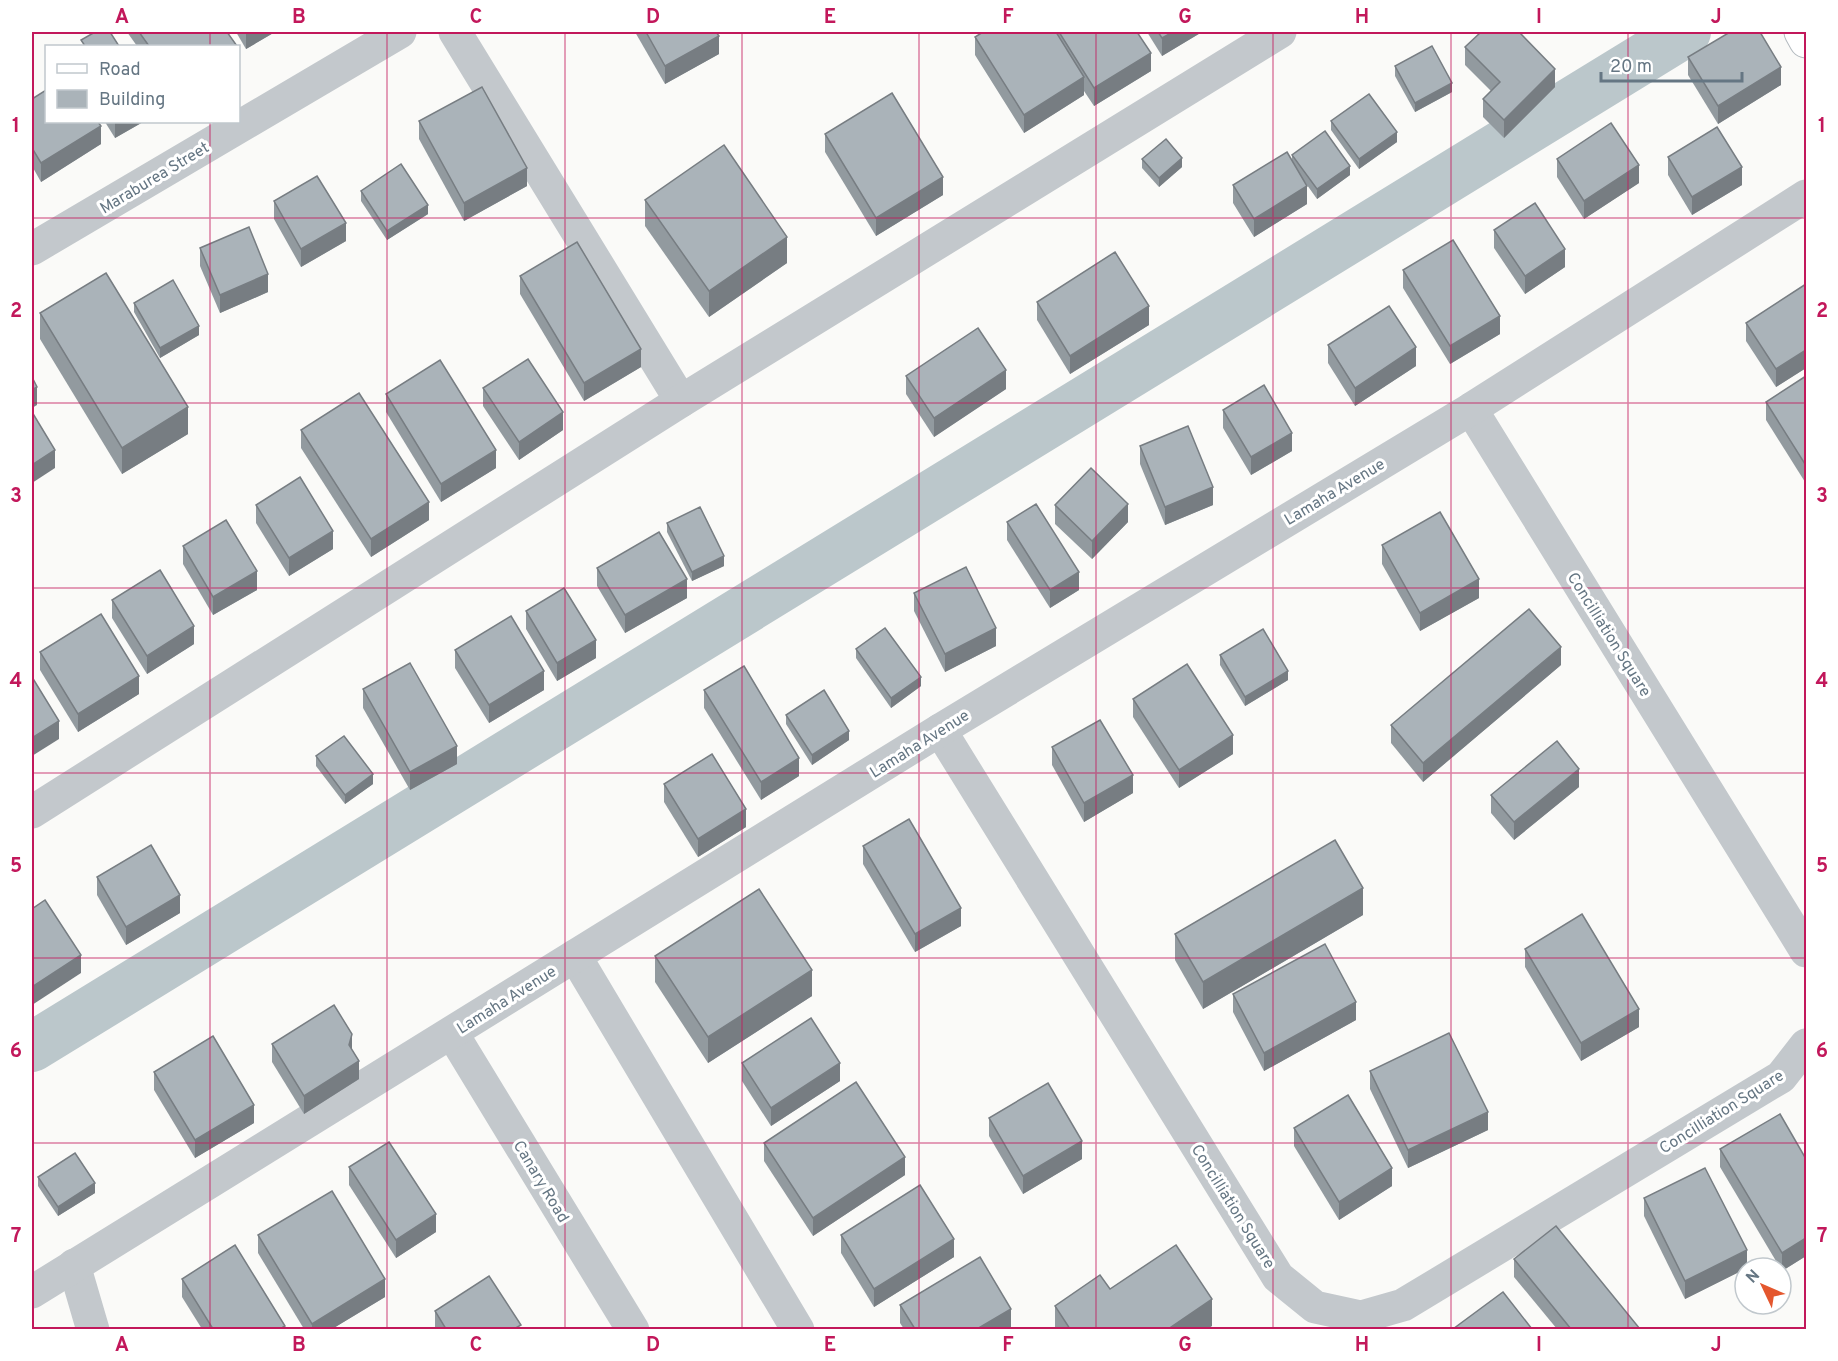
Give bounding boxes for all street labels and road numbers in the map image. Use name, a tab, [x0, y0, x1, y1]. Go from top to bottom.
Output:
street label: Maraburea Street	[97, 138, 213, 219]
street label: Lamaha Avenue	[1281, 455, 1389, 531]
street label: Concilliation Square	[1562, 569, 1655, 701]
street label: Lamaha Avenue	[867, 706, 974, 783]
street label: Lamaha Avenue	[454, 962, 561, 1039]
street label: Concilliation Square	[1656, 1066, 1788, 1159]
street label: Canary Road	[508, 1137, 573, 1227]
street label: Concilliation Square	[1186, 1141, 1279, 1273]

